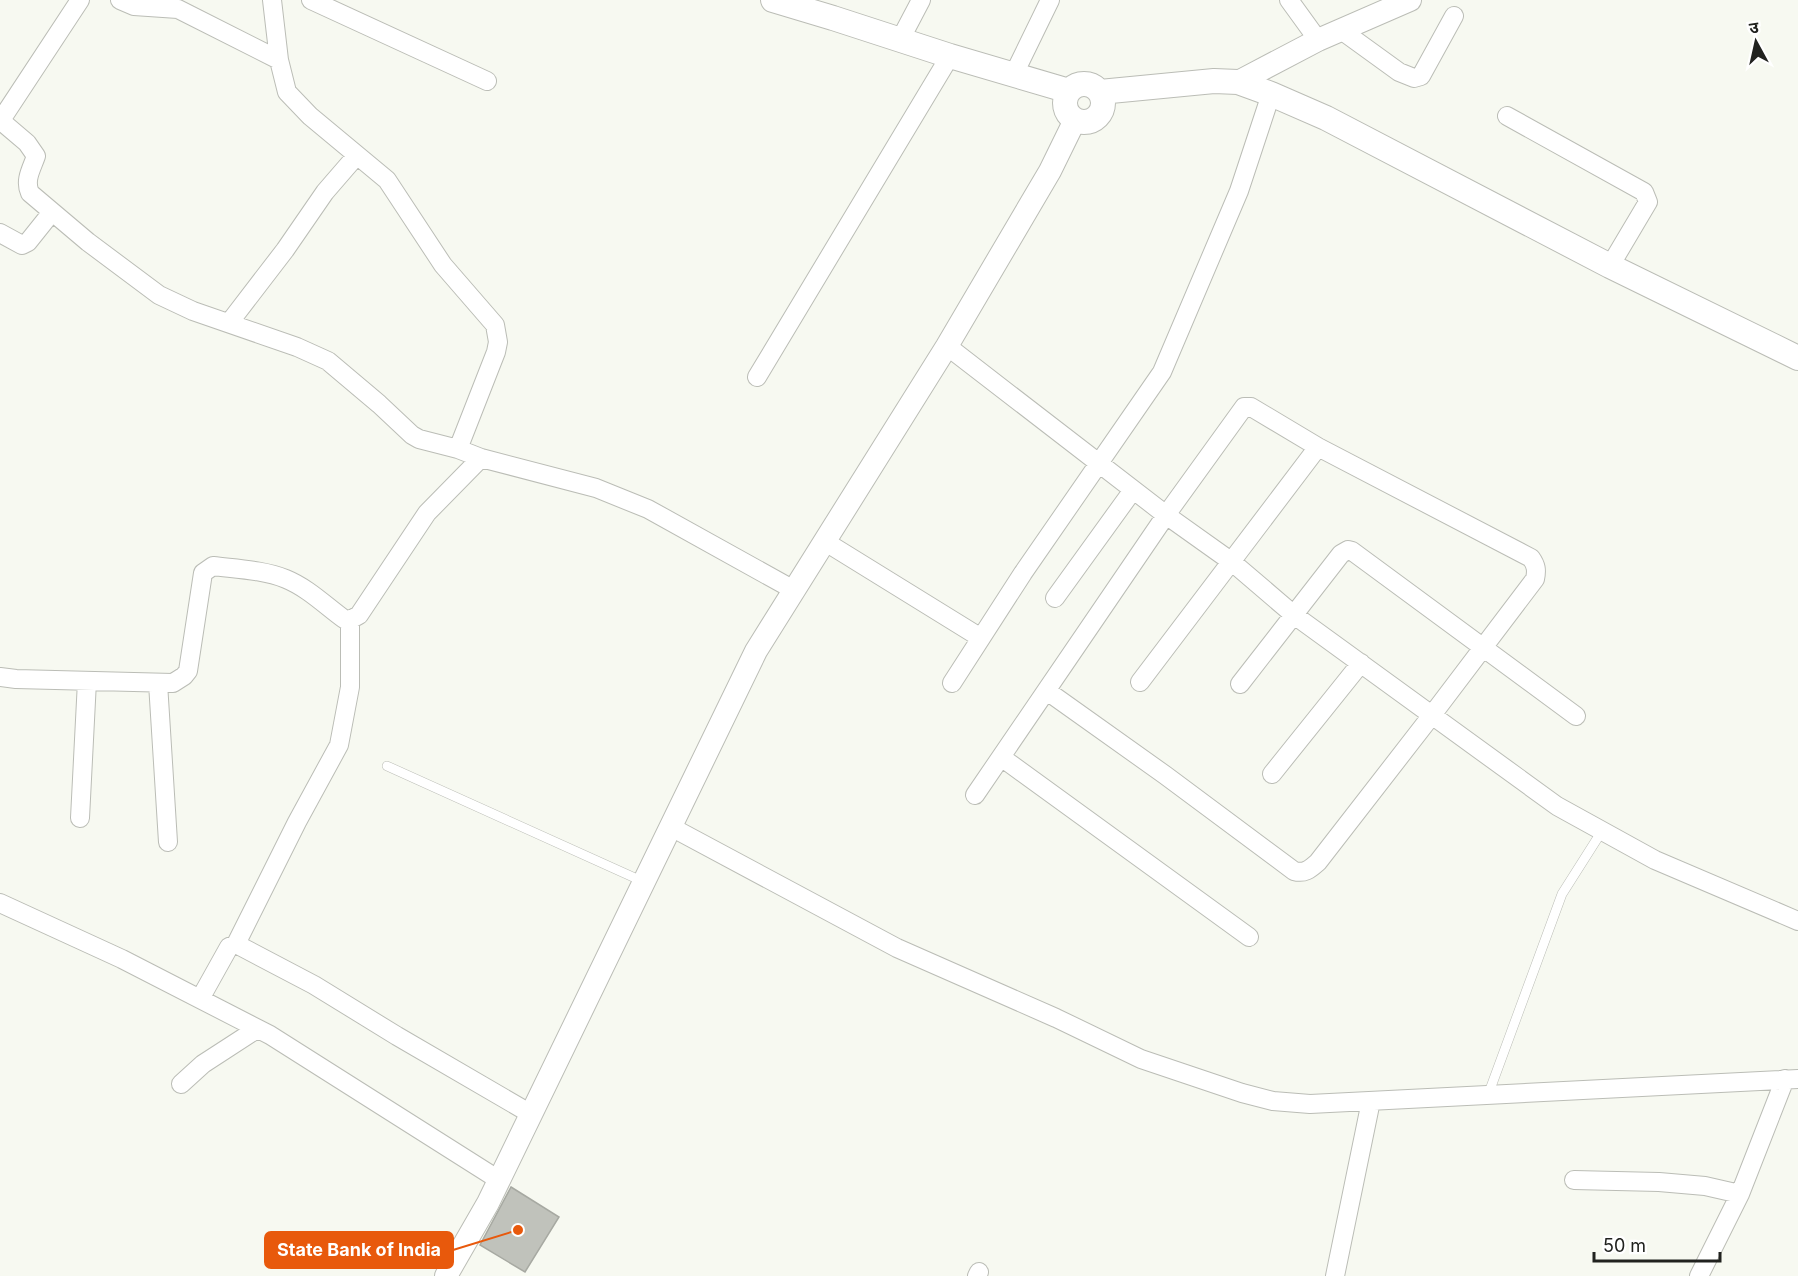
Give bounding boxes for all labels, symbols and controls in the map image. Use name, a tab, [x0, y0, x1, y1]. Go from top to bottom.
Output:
north arrow	[1726, 12, 1786, 72]
text: उ	[1748, 17, 1761, 38]
scale bar	[1594, 1225, 1720, 1263]
callout: State Bank of India	[265, 1232, 453, 1268]
text: 50 m	[1603, 1235, 1646, 1256]
text: State Bank of India	[277, 1239, 441, 1260]

